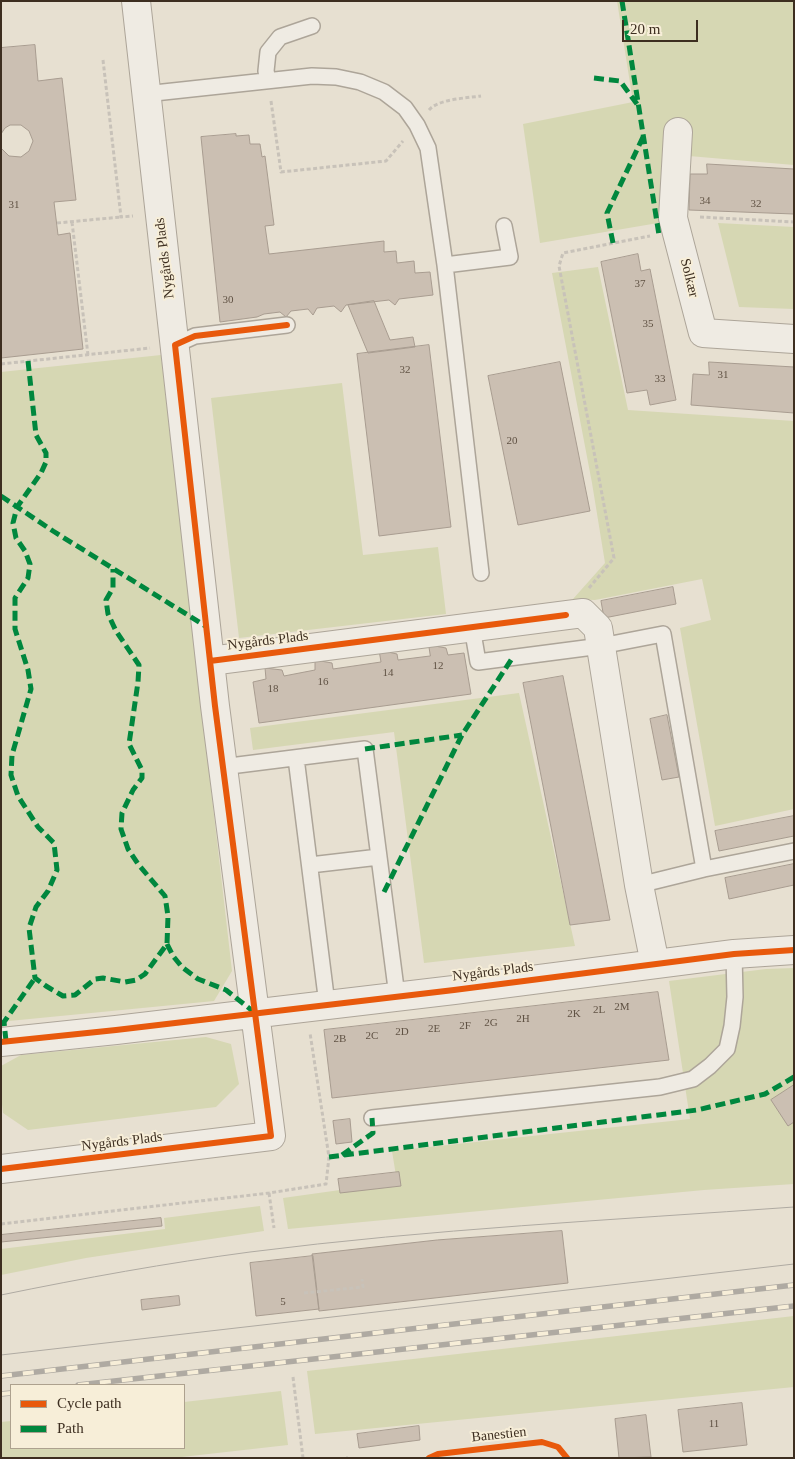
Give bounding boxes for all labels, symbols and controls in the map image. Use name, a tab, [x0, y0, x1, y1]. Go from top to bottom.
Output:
scale bar	[625, 10, 701, 42]
text: 20 m	[630, 21, 660, 37]
house number: 34	[700, 194, 710, 208]
house number: 32	[750, 197, 761, 211]
house number: 31	[8, 198, 20, 212]
street label: Nygårds Plads	[152, 217, 178, 299]
street label: Solkær	[676, 257, 702, 299]
house number: 37	[634, 277, 646, 291]
house number: 30	[222, 293, 234, 307]
house number: 35	[642, 317, 654, 331]
house number: 32	[400, 363, 410, 377]
house number: 31	[718, 368, 728, 382]
house number: 33	[654, 372, 666, 386]
house number: 20	[507, 434, 518, 448]
street label: Nygårds Plads	[227, 628, 309, 654]
house number: 12	[432, 659, 443, 673]
house number: 14	[382, 666, 393, 680]
house number: 16	[317, 675, 328, 689]
house number: 18	[268, 682, 278, 696]
street label: Nygårds Plads	[452, 959, 534, 985]
house number: 2M	[614, 1000, 630, 1014]
house number: 2L	[593, 1003, 605, 1017]
house number: 2K	[567, 1007, 581, 1021]
house number: 2H	[516, 1012, 530, 1026]
house number: 2G	[484, 1016, 498, 1030]
house number: 2F	[459, 1019, 471, 1033]
house number: 2E	[428, 1022, 440, 1036]
house number: 2D	[395, 1025, 409, 1039]
house number: 2C	[366, 1029, 378, 1043]
house number: 2B	[334, 1032, 346, 1046]
street label: Nygårds Plads	[81, 1129, 163, 1155]
house number: 5	[280, 1295, 286, 1309]
legend	[10, 1384, 185, 1449]
text: Cycle path	[57, 1395, 122, 1411]
house number: 11	[709, 1417, 719, 1431]
text: Path	[57, 1420, 84, 1436]
street label: Banestien	[471, 1424, 527, 1446]

